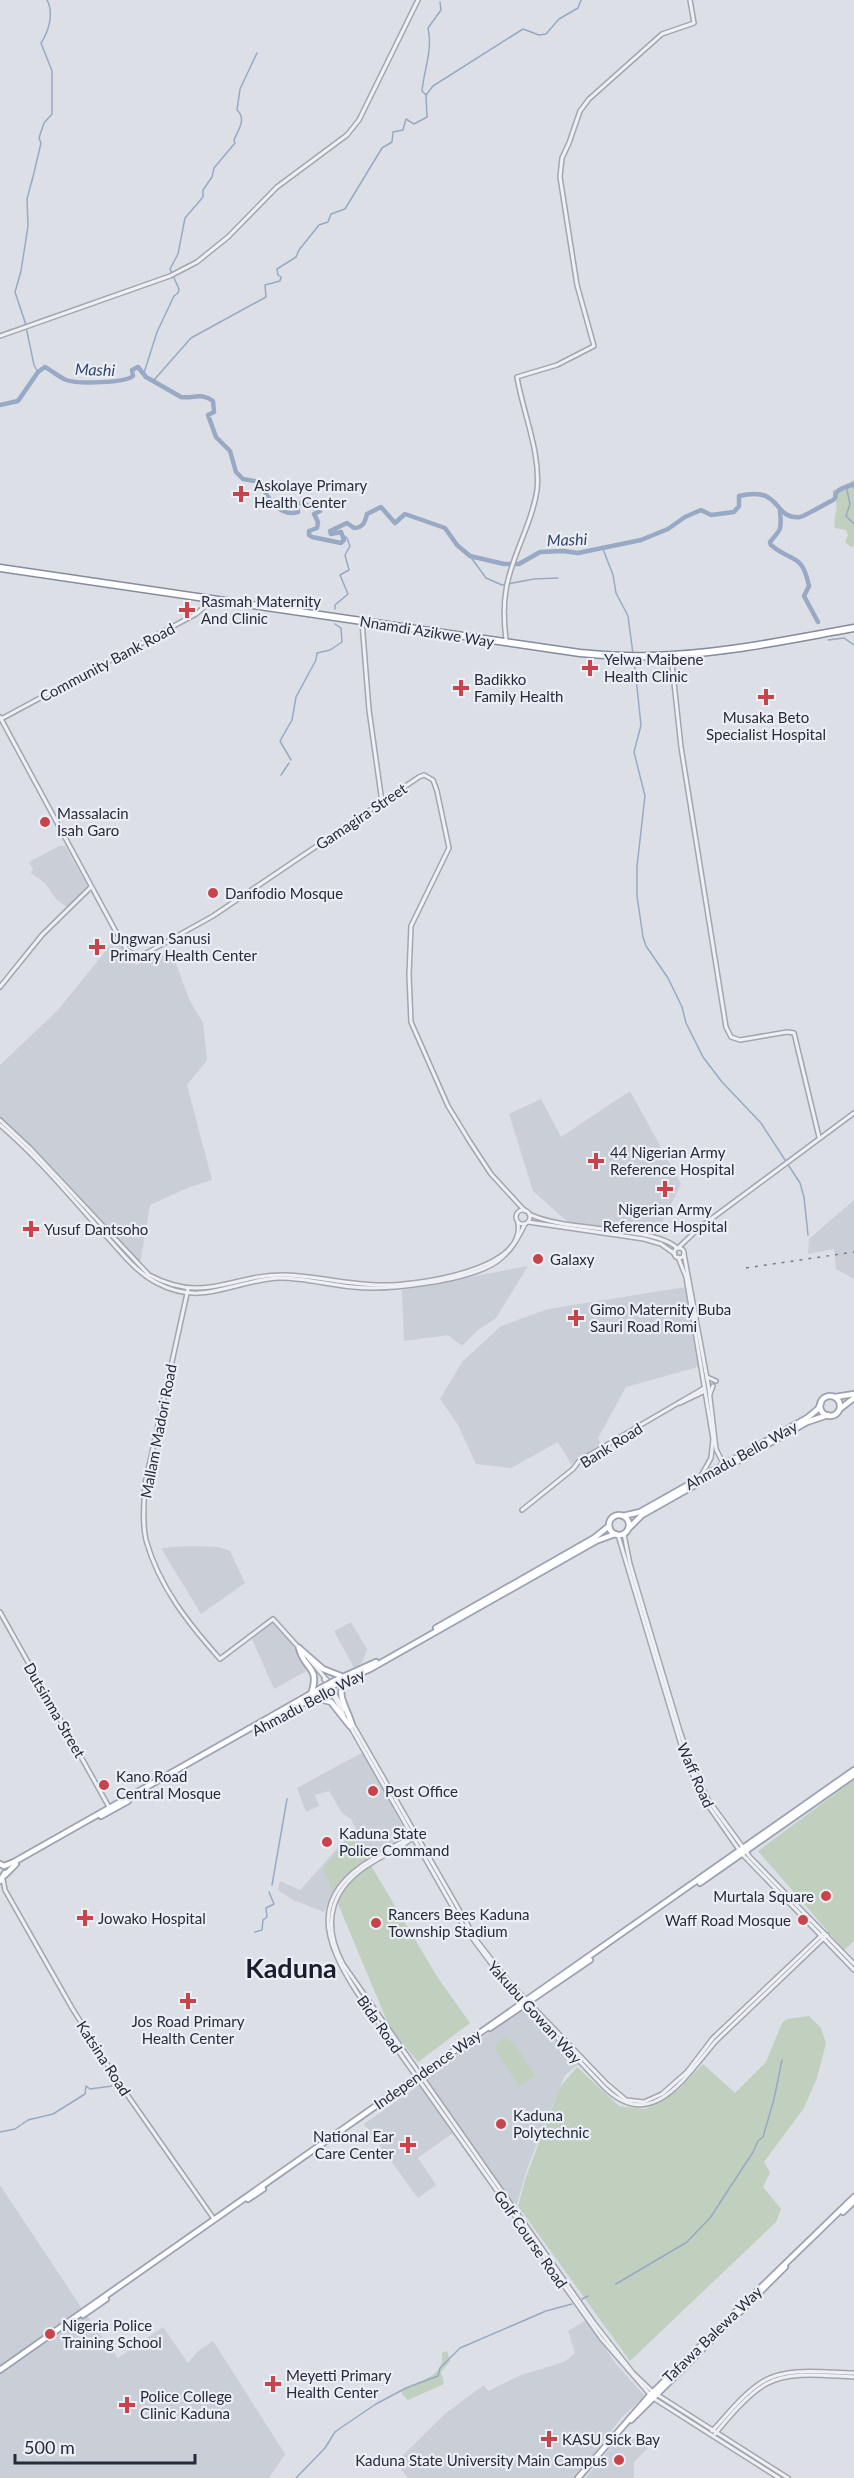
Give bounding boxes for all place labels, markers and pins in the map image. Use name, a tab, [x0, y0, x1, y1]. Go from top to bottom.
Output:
place label: Askolaye Primary Health Center	[254, 476, 368, 511]
marker: Askolaye Primary Health Center	[232, 485, 250, 503]
place label: Rasmah Maternity And Clinic	[201, 592, 321, 627]
marker: Rasmah Maternity And Clinic	[178, 601, 196, 619]
place label: Yelwa Maibene Health Clinic	[604, 650, 704, 685]
marker: Yelwa Maibene Health Clinic	[581, 659, 599, 677]
place label: Badikko Family Health	[474, 670, 563, 705]
marker: Badikko Family Health	[452, 679, 470, 697]
marker: Musaka Beto Specialist Hospital	[757, 688, 775, 706]
place label: Musaka Beto Specialist Hospital	[706, 708, 826, 743]
place label: Massalacin Isah Garo	[57, 804, 129, 839]
marker: Massalacin Isah Garo	[38, 815, 52, 829]
place label: Danfodio Mosque	[225, 884, 343, 902]
marker: Danfodio Mosque	[206, 886, 220, 900]
place label: Ungwan Sanusi Primary Health Center	[110, 929, 257, 964]
marker: Ungwan Sanusi Primary Health Center	[88, 938, 106, 956]
place label: 44 Nigerian Army Reference Hospital	[610, 1143, 735, 1178]
marker: 44 Nigerian Army Reference Hospital	[587, 1152, 605, 1170]
marker: Nigerian Army Reference Hospital	[656, 1180, 674, 1198]
place label: Nigerian Army Reference Hospital	[603, 1200, 727, 1235]
marker: Yusuf Dantsoho	[22, 1220, 40, 1238]
place label: Yusuf Dantsoho	[44, 1220, 148, 1238]
place label: Galaxy	[550, 1250, 595, 1268]
marker: Galaxy	[531, 1252, 545, 1266]
place label: Gimo Maternity Buba Sauri Road Romi	[590, 1300, 731, 1335]
marker: Gimo Maternity Buba Sauri Road Romi	[567, 1309, 585, 1327]
place label: Kano Road Central Mosque	[116, 1767, 221, 1802]
marker: Kano Road Central Mosque	[97, 1778, 111, 1792]
place label: Post Office	[385, 1782, 458, 1800]
marker: Post Office	[366, 1784, 380, 1798]
place label: Kaduna State Police Command	[339, 1824, 449, 1859]
marker: Kaduna State Police Command	[320, 1835, 334, 1849]
place label: Murtala Square	[713, 1887, 814, 1905]
marker: Murtala Square	[819, 1889, 833, 1903]
place label: Rancers Bees Kaduna Township Stadium	[388, 1905, 530, 1940]
marker: Jowako Hospital	[76, 1909, 94, 1927]
place label: Jowako Hospital	[98, 1909, 206, 1927]
place label: Waff Road Mosque	[665, 1911, 791, 1929]
marker: Waff Road Mosque	[796, 1913, 810, 1927]
marker: Rancers Bees Kaduna Township Stadium	[369, 1916, 383, 1930]
marker: Jos Road Primary Health Center	[179, 1992, 197, 2010]
place label: Jos Road Primary Health Center	[132, 2012, 245, 2047]
place label: Kaduna Polytechnic	[513, 2106, 589, 2141]
marker: Kaduna Polytechnic	[494, 2117, 508, 2131]
place label: National Ear Care Center	[313, 2127, 395, 2162]
marker: National Ear Care Center	[399, 2136, 417, 2154]
place label: Nigeria Police Training School	[62, 2316, 162, 2351]
marker: Nigeria Police Training School	[43, 2327, 57, 2341]
place label: Meyetti Primary Health Center	[286, 2366, 392, 2401]
marker: Meyetti Primary Health Center	[264, 2375, 282, 2393]
place label: Police College Clinic Kaduna	[140, 2387, 232, 2422]
marker: Police College Clinic Kaduna	[118, 2396, 136, 2414]
marker: KASU Sick Bay	[540, 2430, 558, 2448]
place label: KASU Sick Bay	[562, 2430, 660, 2448]
place label: Kaduna State University Main Campus	[355, 2451, 607, 2469]
marker: Kaduna State University Main Campus	[612, 2453, 626, 2467]

